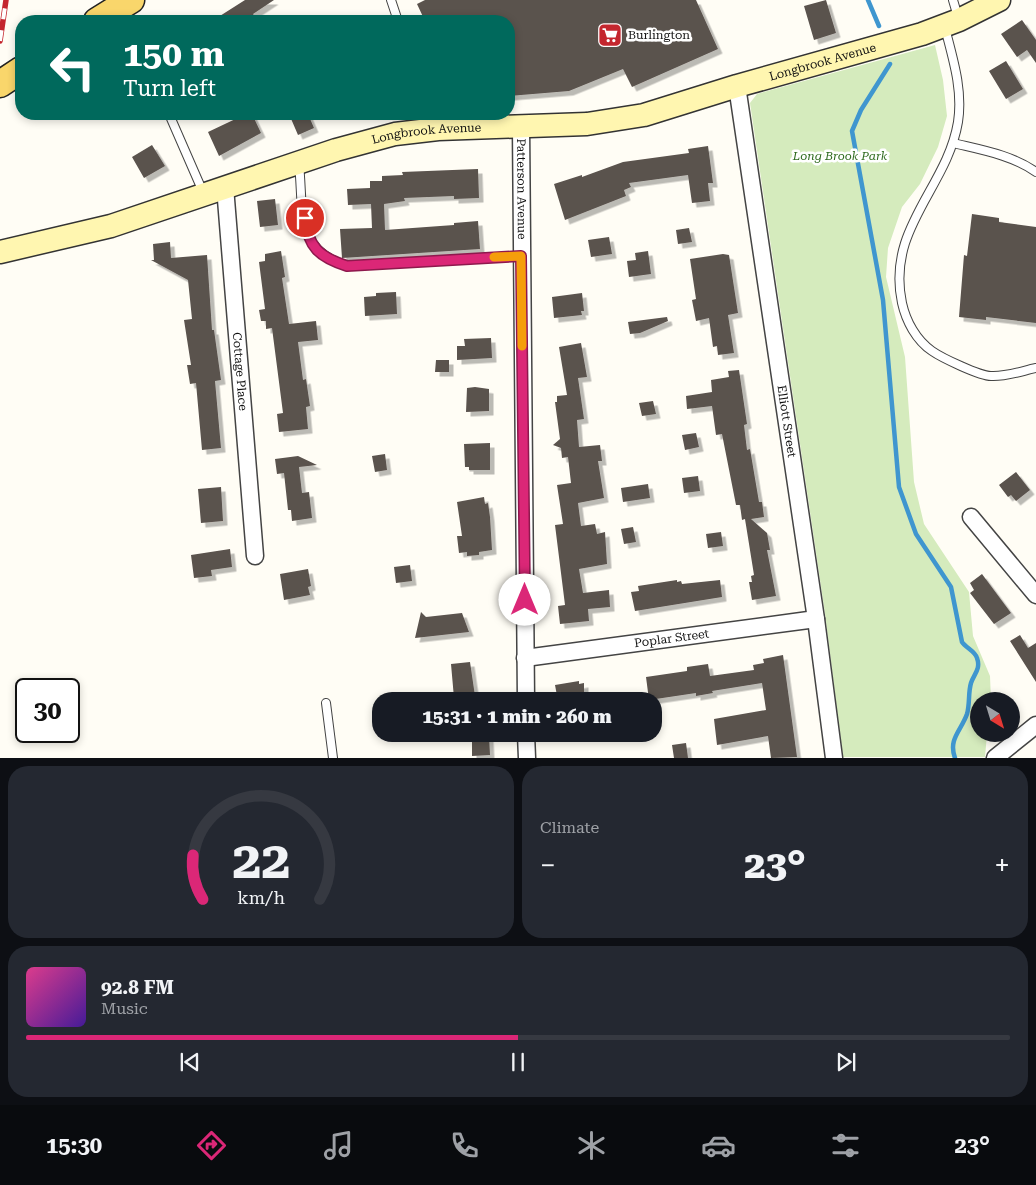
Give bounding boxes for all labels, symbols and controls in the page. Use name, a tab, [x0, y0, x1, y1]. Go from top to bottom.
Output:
supermarket icon: Burlington	[597, 22, 623, 48]
place label: Burlington	[628, 28, 690, 42]
text: 150 m	[123, 34, 224, 75]
icon: left	[40, 35, 105, 100]
street label: Longbrook Avenue	[767, 40, 878, 84]
text: Turn left	[123, 76, 216, 101]
street label: Longbrook Avenue	[370, 121, 482, 147]
street label: Patterson Avenue	[514, 138, 529, 240]
park label: Long Brook Park	[792, 149, 888, 163]
pin	[284, 197, 326, 239]
icon: arrive	[291, 204, 319, 232]
street label: Cottage Place	[230, 332, 250, 412]
street label: Elliott Street	[774, 384, 799, 459]
position arrow	[498, 573, 550, 625]
street label: Poplar Street	[633, 626, 710, 650]
speed limit sign: 30	[15, 678, 80, 743]
north arrow	[970, 692, 1020, 742]
map controls	[970, 692, 1020, 742]
text: 15:31 · 1 min · 260 m	[422, 705, 612, 728]
text: Climate	[540, 818, 599, 837]
text: 22	[232, 830, 290, 891]
text: 23°	[744, 843, 806, 887]
text: −	[540, 849, 556, 882]
text: +	[994, 849, 1010, 882]
text: km/h	[237, 887, 285, 908]
text: 92.8 FM	[101, 976, 174, 999]
text: Music	[101, 999, 148, 1018]
icon: previous	[176, 1048, 204, 1076]
icon: pause	[504, 1048, 532, 1076]
icon: next	[832, 1048, 860, 1076]
icon: directions	[194, 1128, 229, 1163]
icon: music	[321, 1128, 356, 1163]
icon: phone	[447, 1128, 482, 1163]
icon: climate	[574, 1128, 609, 1163]
icon: car	[701, 1128, 736, 1163]
icon: filters	[828, 1128, 863, 1163]
text: 15:30	[46, 1133, 102, 1158]
text: 23°	[954, 1133, 990, 1158]

